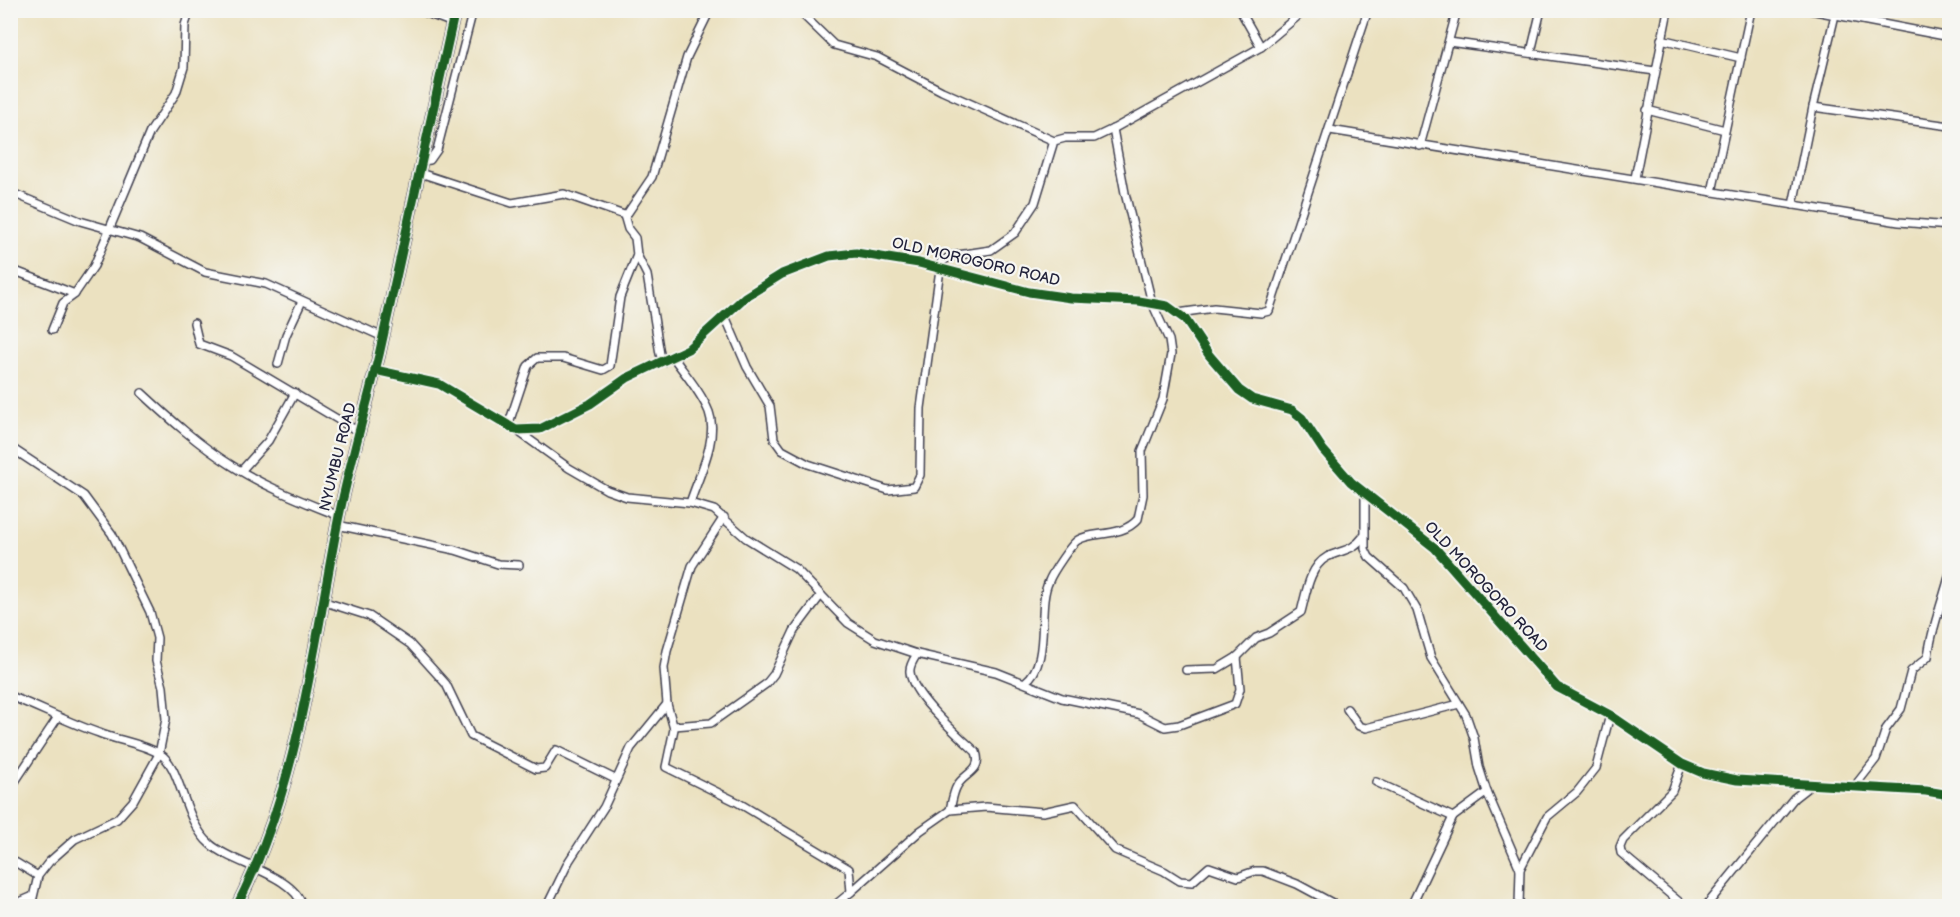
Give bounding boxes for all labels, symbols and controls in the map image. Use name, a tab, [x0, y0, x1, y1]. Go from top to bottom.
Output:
street label: OLD MOROGORO ROAD	[890, 233, 1062, 291]
street label: NYUMBU ROAD	[315, 401, 361, 513]
street label: OLD MOROGORO ROAD	[1420, 518, 1552, 656]

